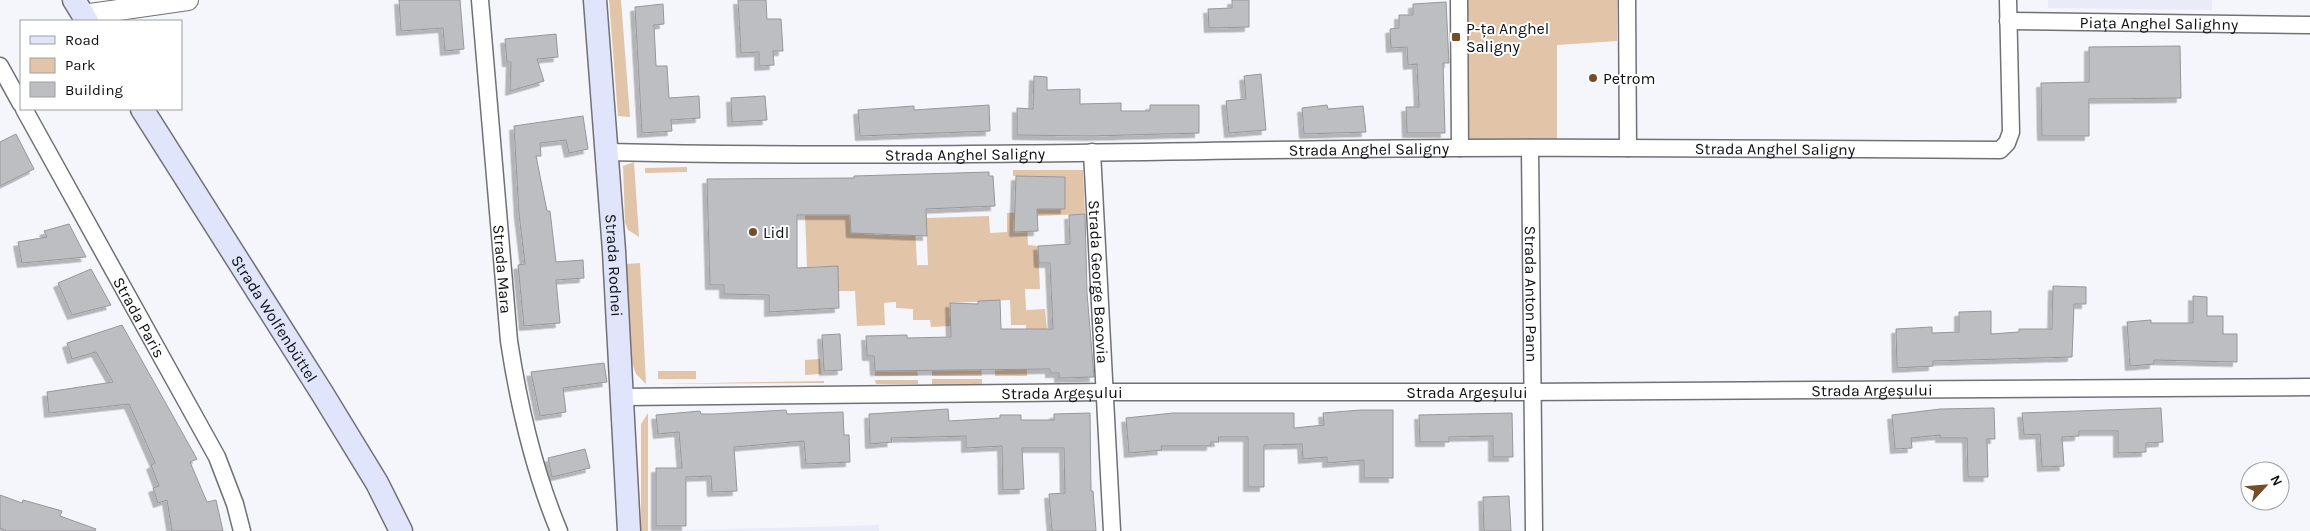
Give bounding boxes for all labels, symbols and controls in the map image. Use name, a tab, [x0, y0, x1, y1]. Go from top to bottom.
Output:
street label: Piața Anghel Salighny	[2079, 12, 2239, 34]
place label: P-ța Anghel Saligny	[1466, 19, 1549, 56]
legend	[20, 20, 182, 110]
text: Road	[65, 31, 100, 49]
marker: P-ța Anghel Saligny	[1450, 31, 1462, 43]
text: Park	[65, 56, 95, 74]
place label: Petrom	[1603, 69, 1656, 88]
marker: Petrom	[1587, 72, 1599, 84]
text: Building	[65, 81, 123, 99]
street label: Strada Anghel Saligny	[1289, 139, 1450, 159]
street label: Strada Anghel Saligny	[1695, 139, 1856, 159]
street label: Strada Anghel Saligny	[885, 144, 1046, 164]
street label: Strada George Bacovia	[1085, 200, 1113, 364]
street label: Strada Rodnei	[602, 213, 627, 317]
place label: Lidl	[763, 223, 789, 242]
street label: Strada Mara	[490, 224, 516, 314]
marker: Lidl	[747, 226, 759, 238]
street label: Strada Anton Pann	[1521, 226, 1542, 362]
street label: Strada Wolfenbüttel	[227, 251, 322, 386]
street label: Strada Paris	[110, 274, 169, 361]
street label: Strada Argeșului	[1811, 380, 1933, 400]
street label: Strada Argeșului	[1406, 382, 1528, 402]
street label: Strada Argeșului	[1001, 383, 1123, 403]
north arrow	[2240, 461, 2290, 511]
text: N	[2266, 472, 2286, 489]

